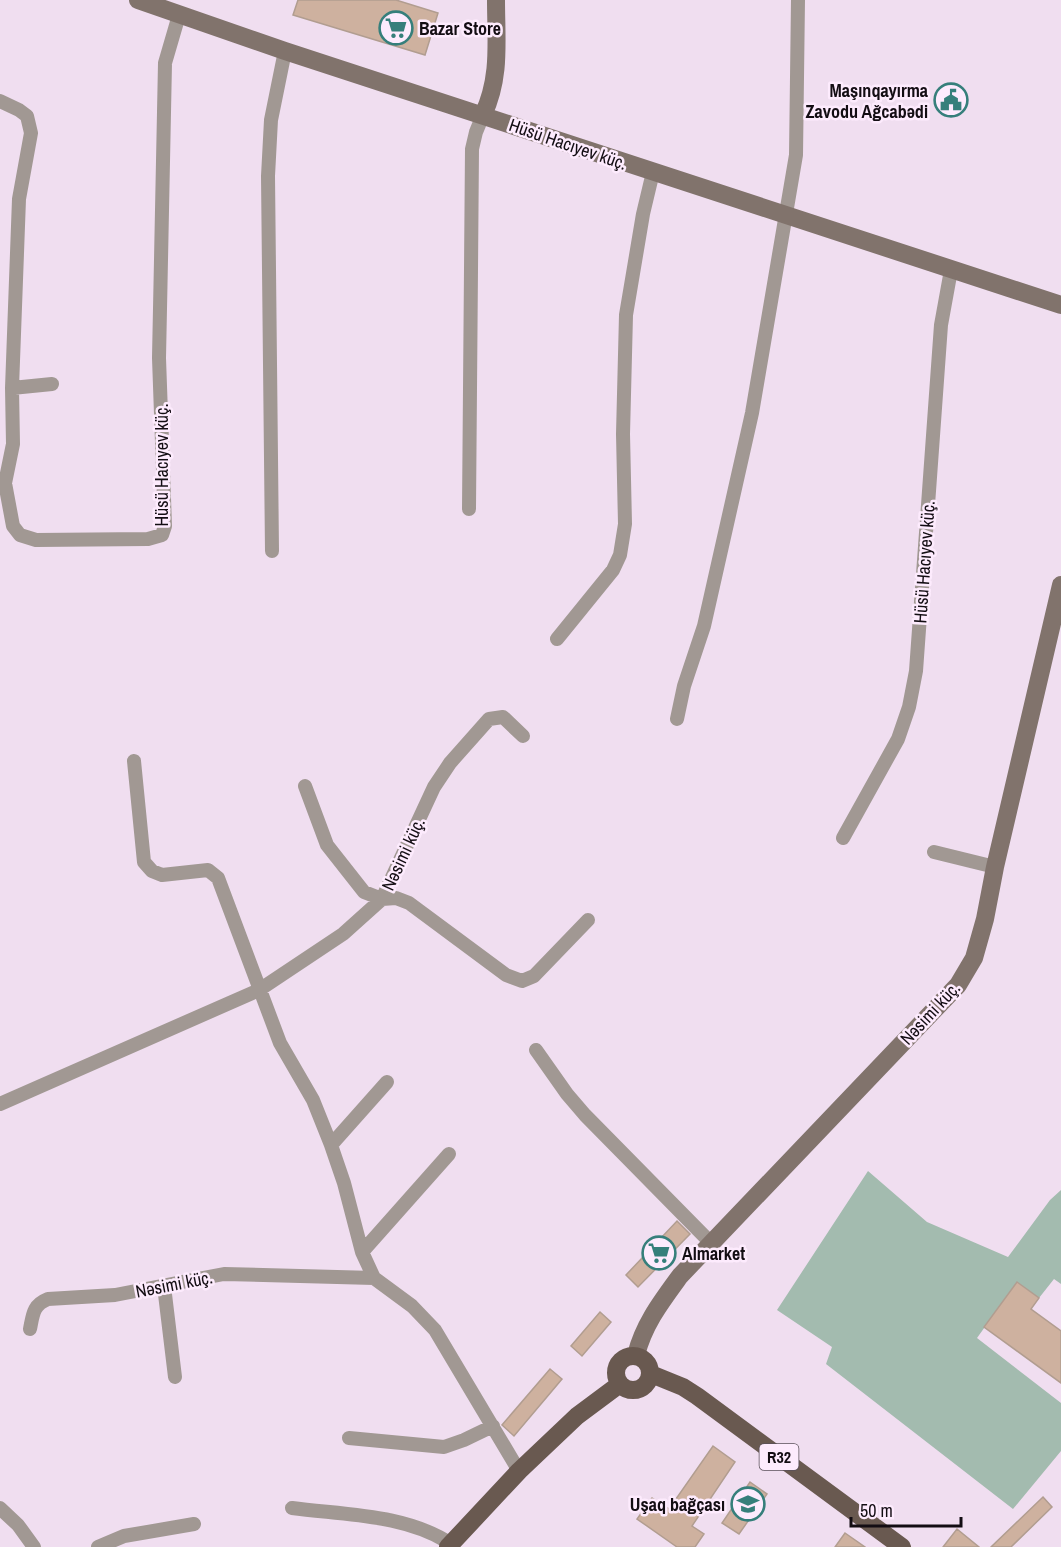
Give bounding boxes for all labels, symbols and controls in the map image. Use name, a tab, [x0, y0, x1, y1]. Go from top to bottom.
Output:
supermarket icon: Bazar Store	[378, 10, 414, 46]
place label: Bazar Store	[419, 16, 501, 41]
place label: Maşınqayırma Zavodu Ağcabədi	[806, 78, 929, 124]
public building icon: Maşınqayırma Zavodu Ağcabədi	[933, 82, 969, 118]
street label: Hüsü Hacıyev küç.	[506, 112, 630, 176]
street label: Hüsü Hacıyev küç.	[149, 403, 174, 527]
street label: Hüsü Hacıyev küç.	[907, 500, 941, 624]
street label: Nəsimi küç.	[375, 813, 431, 895]
street label: Nəsimi küç.	[894, 976, 966, 1050]
supermarket icon: Almarket	[641, 1235, 677, 1271]
place label: Almarket	[682, 1241, 745, 1266]
street label: Nəsimi küç.	[133, 1264, 215, 1304]
road number: R32	[760, 1444, 798, 1470]
school or university icon: Uşaq bağçası	[730, 1486, 766, 1522]
scale bar	[851, 1490, 960, 1528]
place label: Uşaq bağçası	[630, 1492, 725, 1517]
text: 50 m	[860, 1498, 893, 1523]

